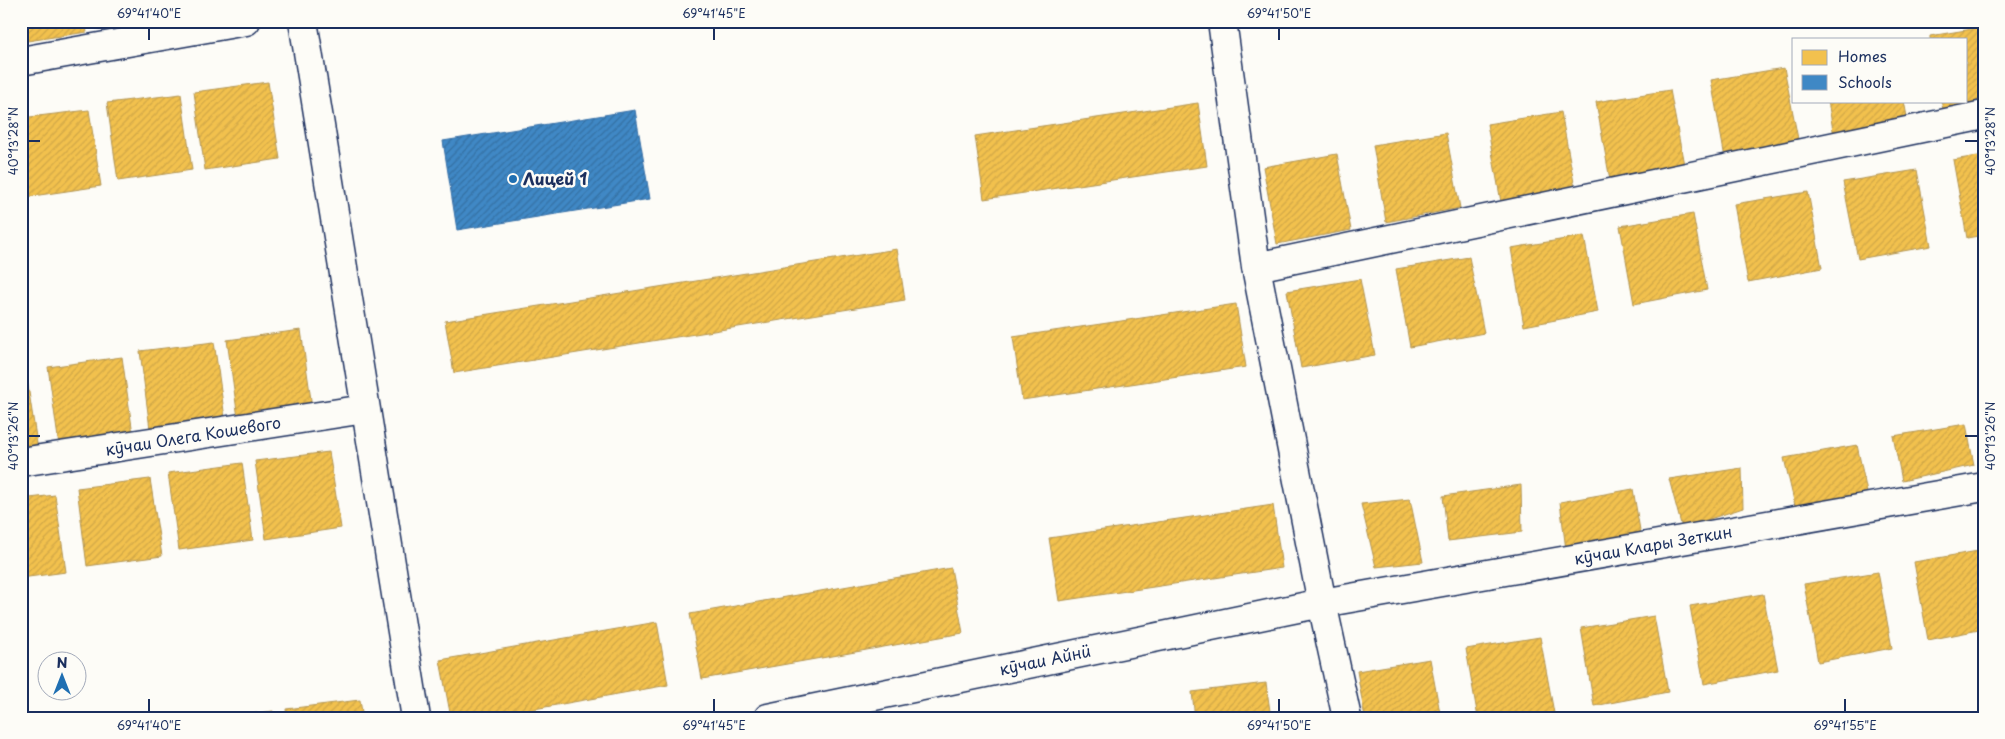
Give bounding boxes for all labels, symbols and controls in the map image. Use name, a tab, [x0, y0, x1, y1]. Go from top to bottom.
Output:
text: 69°41'40"E	[117, 4, 181, 22]
text: 69°41'45"E	[682, 4, 746, 22]
text: 69°41'50"E	[1247, 4, 1311, 22]
legend	[1792, 38, 1968, 102]
text: Homes	[1838, 44, 1887, 67]
text: Schools	[1838, 70, 1892, 93]
text: 40°13'28"N	[4, 107, 22, 175]
text: 40°13'28"N	[1981, 107, 1999, 175]
place label: Лицей 1	[523, 166, 587, 190]
marker: Лицей 1	[507, 173, 519, 185]
text: 40°13'26"N	[4, 402, 22, 470]
text: 40°13'26"N	[1981, 402, 1999, 470]
street label: кӯчаи Олега Кошевого	[103, 409, 283, 461]
street label: кӯчаи Клары Зеткин	[1572, 518, 1734, 570]
street label: кӯчаи Айнӣ	[997, 638, 1093, 680]
north arrow	[38, 652, 88, 702]
text: N	[56, 652, 68, 673]
text: 69°41'40"E	[117, 716, 181, 734]
text: 69°41'45"E	[682, 716, 746, 734]
text: 69°41'50"E	[1247, 716, 1311, 734]
text: 69°41'55"E	[1813, 716, 1877, 734]

